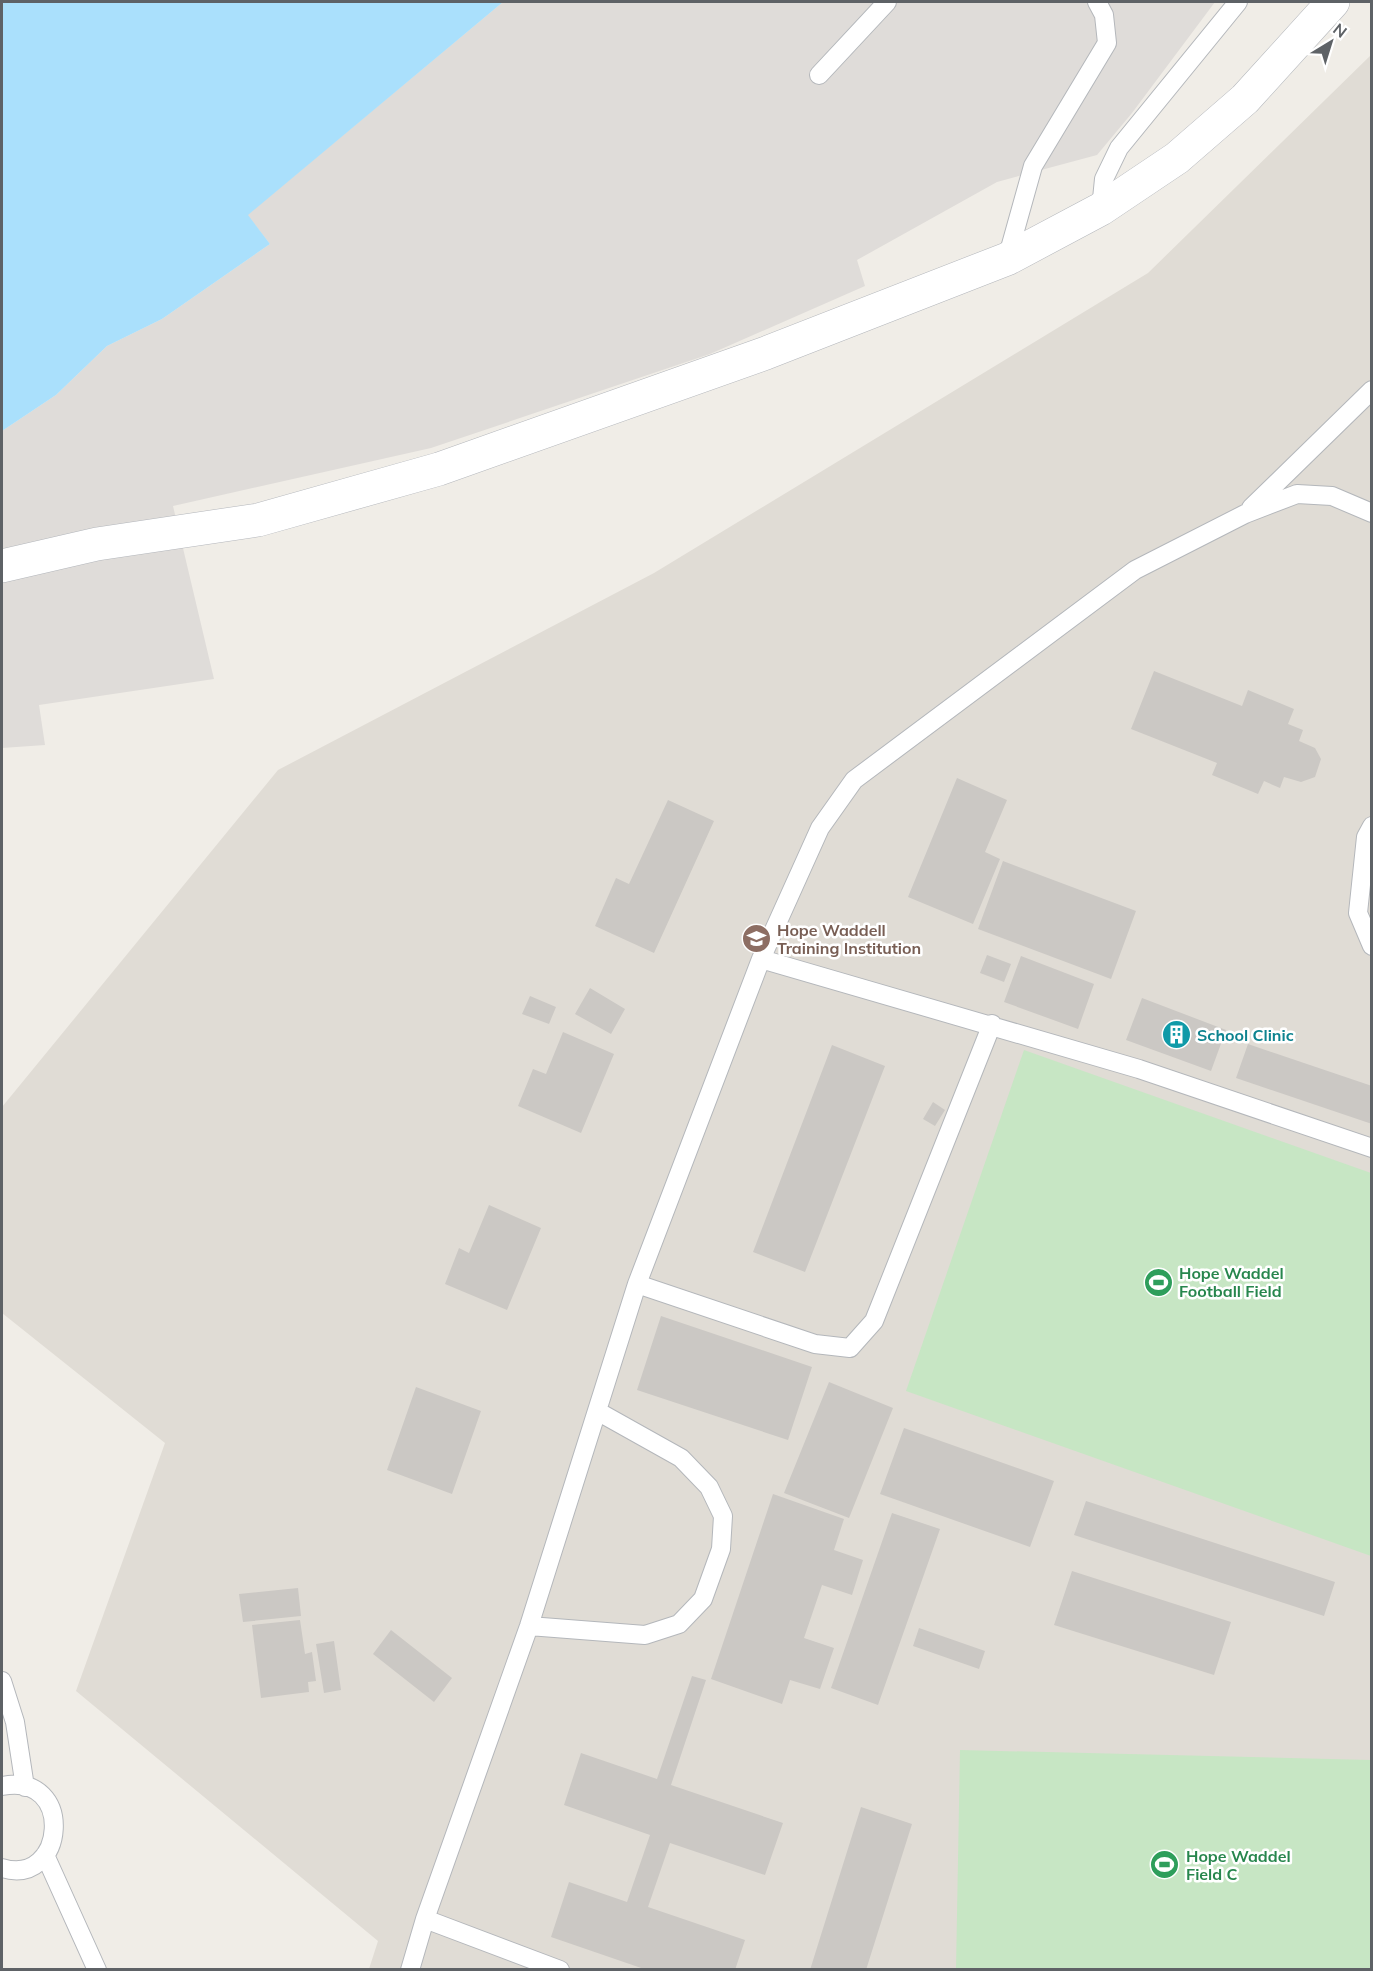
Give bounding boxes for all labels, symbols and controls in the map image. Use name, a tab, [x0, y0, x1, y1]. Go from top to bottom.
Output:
north arrow	[1301, 12, 1361, 72]
text: N	[1329, 19, 1351, 42]
place label: Hope Waddell Training Institution	[777, 920, 921, 958]
school or university icon: Hope Waddell Training Institution	[740, 923, 772, 955]
building icon: School Clinic	[1160, 1019, 1192, 1051]
place label: School Clinic	[1197, 1025, 1294, 1045]
place label: Hope Waddel Football Field	[1179, 1263, 1284, 1301]
sports icon: Hope Waddel Football Field	[1142, 1266, 1174, 1298]
place label: Hope Waddel Field C	[1186, 1846, 1291, 1884]
sports icon: Hope Waddel Field C	[1149, 1849, 1181, 1881]

